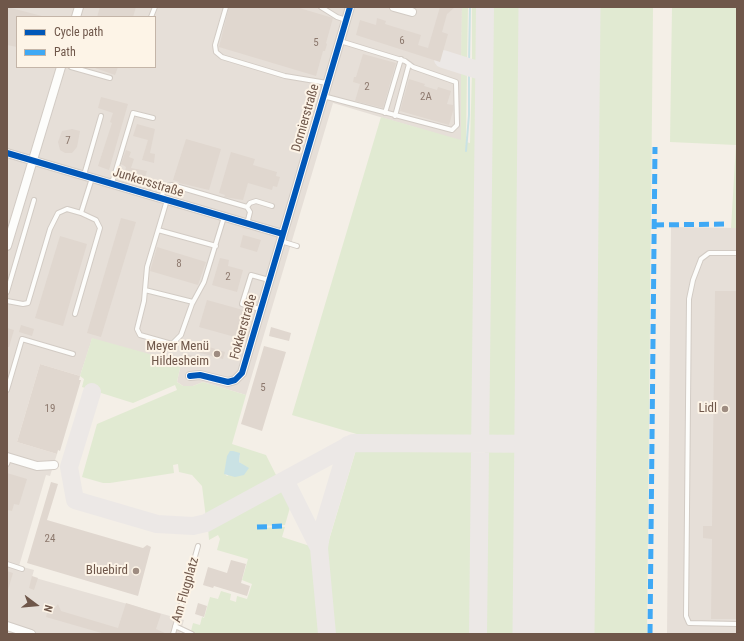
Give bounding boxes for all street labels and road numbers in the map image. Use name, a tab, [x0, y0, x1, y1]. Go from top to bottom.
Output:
street label: Dornierstraße	[289, 82, 323, 154]
street label: Junkersstraße	[111, 165, 185, 201]
street label: Fokkerstraße	[227, 293, 261, 361]
street label: Am Flugplatz	[169, 555, 203, 625]

